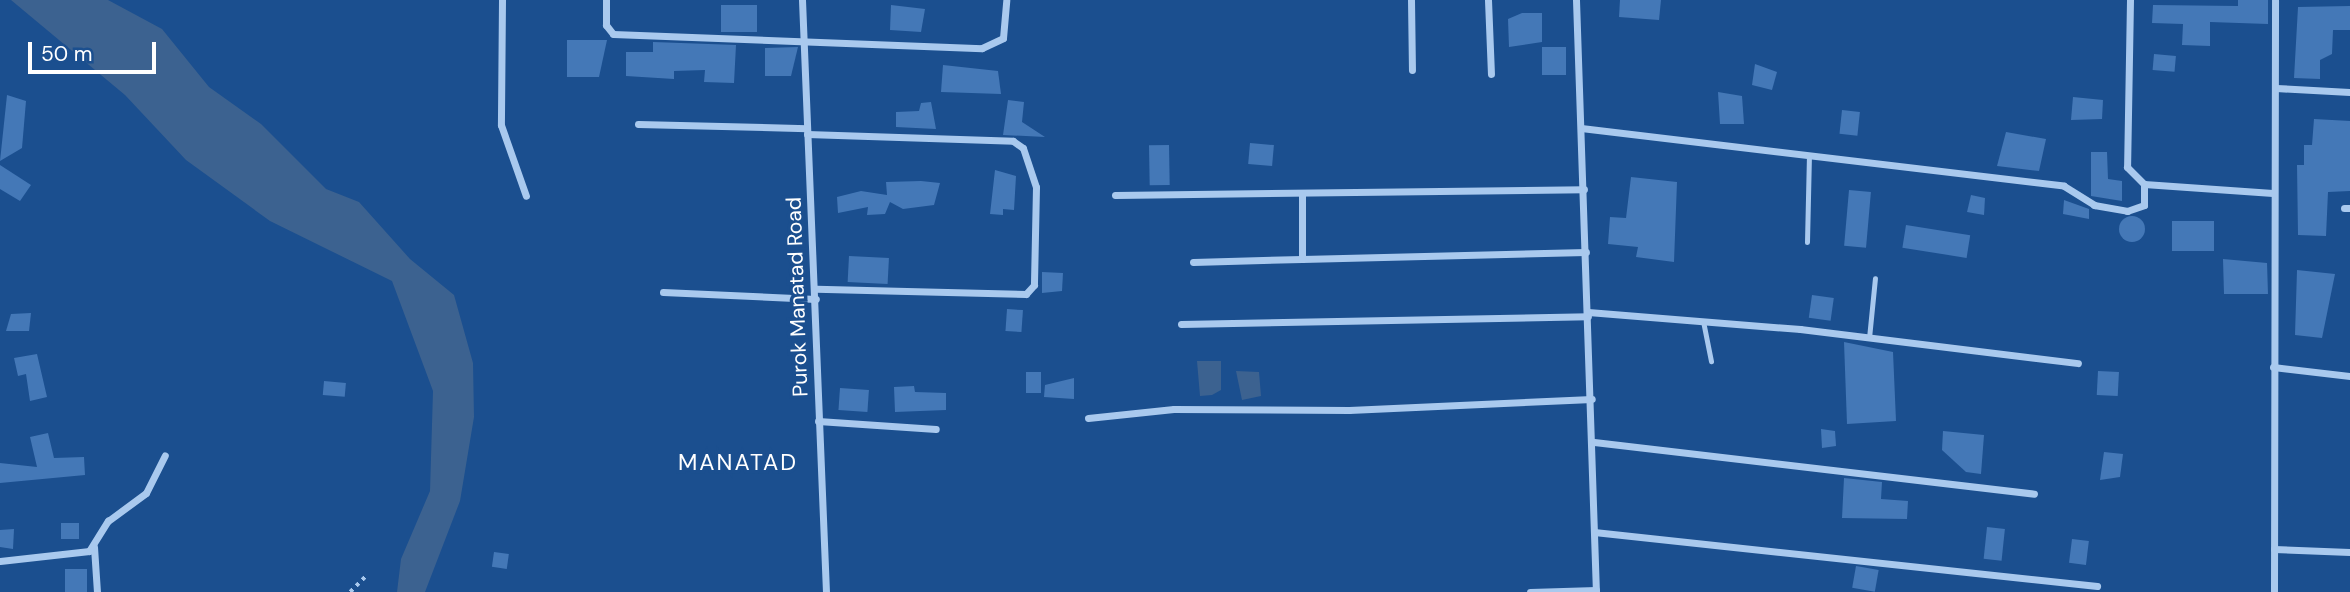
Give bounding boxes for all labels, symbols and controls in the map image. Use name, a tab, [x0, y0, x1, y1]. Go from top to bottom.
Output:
scale bar	[32, 28, 159, 72]
text: 50 m	[41, 40, 92, 68]
street label: Purok Manatad Road	[781, 197, 813, 397]
district label: MANATAD	[679, 448, 797, 476]

